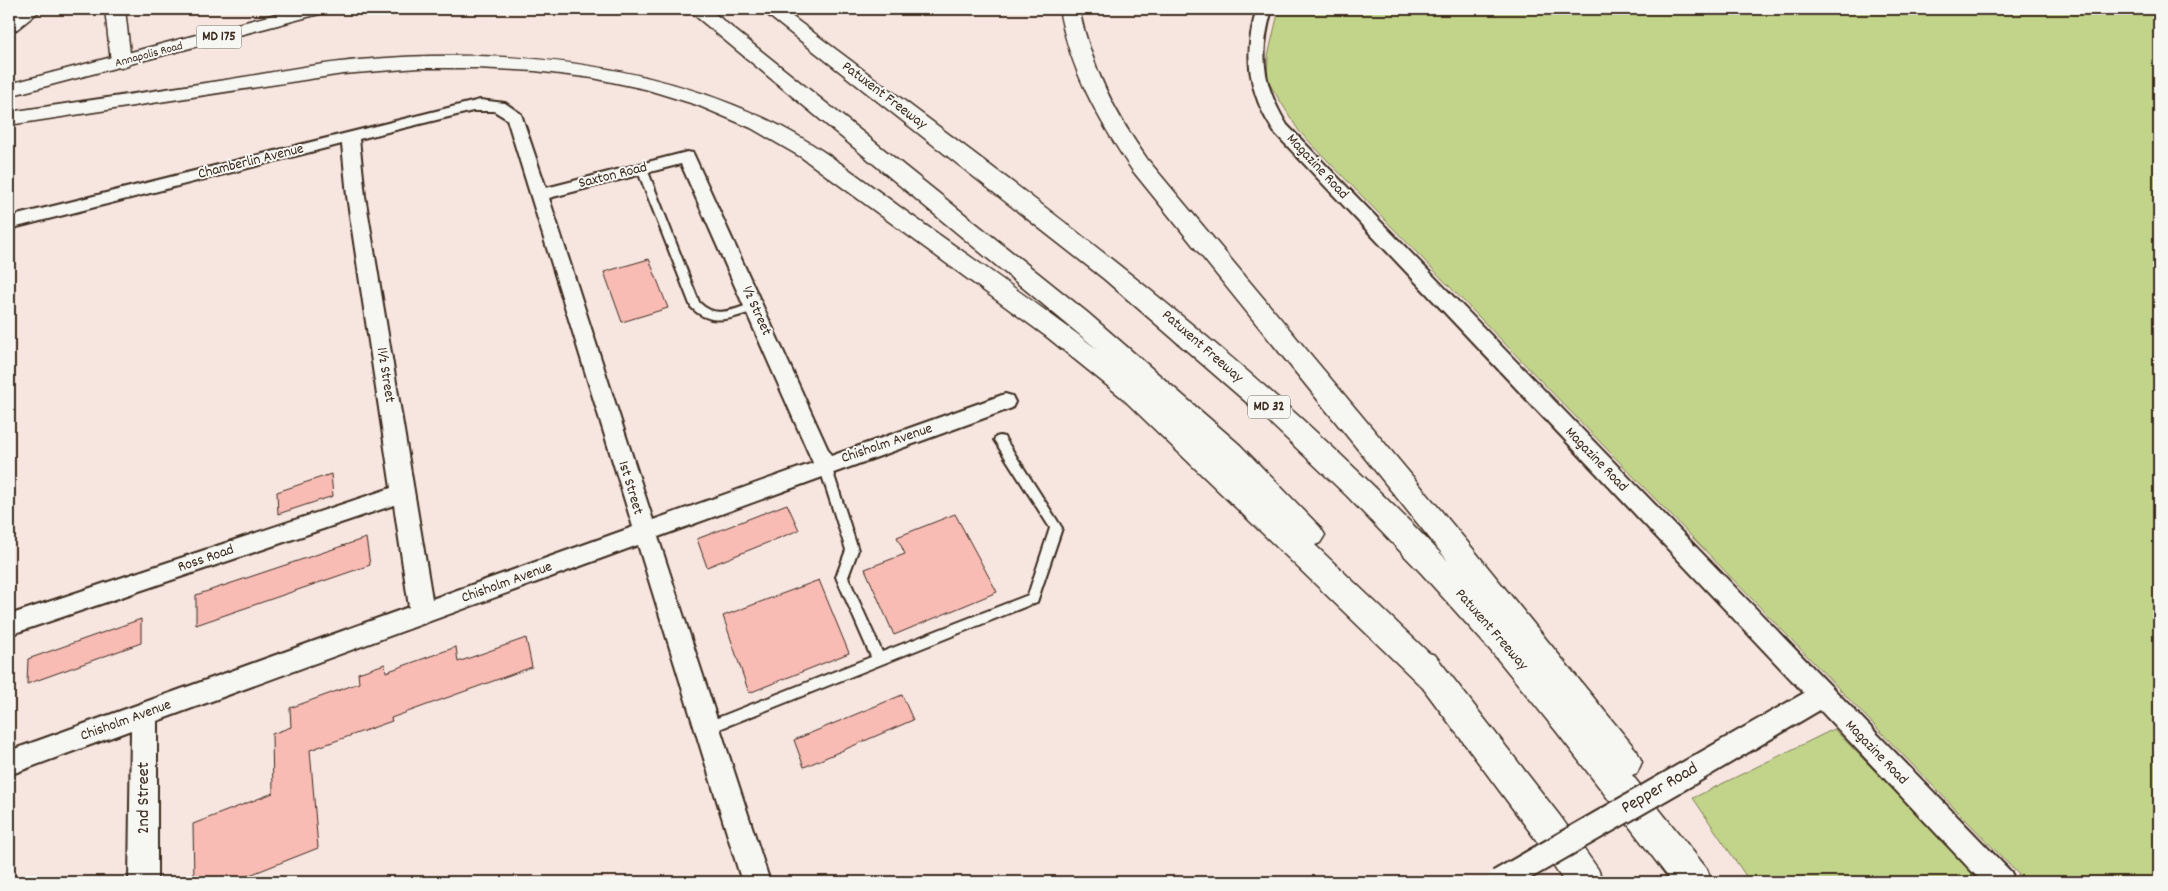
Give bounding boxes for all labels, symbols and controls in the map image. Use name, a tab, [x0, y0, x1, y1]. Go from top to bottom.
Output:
road number: MD 175	[196, 26, 242, 48]
street label: Annapolis Road	[113, 38, 185, 72]
street label: Patuxent Freeway	[837, 56, 932, 136]
street label: Magazine Road	[1281, 129, 1353, 205]
street label: Chamberlin Avenue	[196, 138, 306, 186]
street label: Saxton Road	[576, 157, 650, 195]
street label: ½ Street	[735, 283, 777, 340]
street label: Patuxent Freeway	[1156, 305, 1248, 389]
street label: 1½ Street	[370, 346, 400, 405]
road number: MD 32	[1248, 396, 1290, 418]
street label: Chisholm Avenue	[838, 418, 936, 470]
street label: Magazine Road	[1559, 423, 1633, 497]
street label: 1st Street	[611, 458, 649, 518]
street label: Ross Road	[175, 539, 237, 579]
street label: Chisholm Avenue	[458, 556, 556, 610]
street label: Patuxent Freeway	[1449, 584, 1533, 676]
street label: Chisholm Avenue	[77, 694, 175, 748]
street label: Magazine Road	[1839, 716, 1913, 790]
street label: Pepper Road	[1617, 757, 1703, 821]
street label: 2nd Street	[132, 761, 157, 834]

